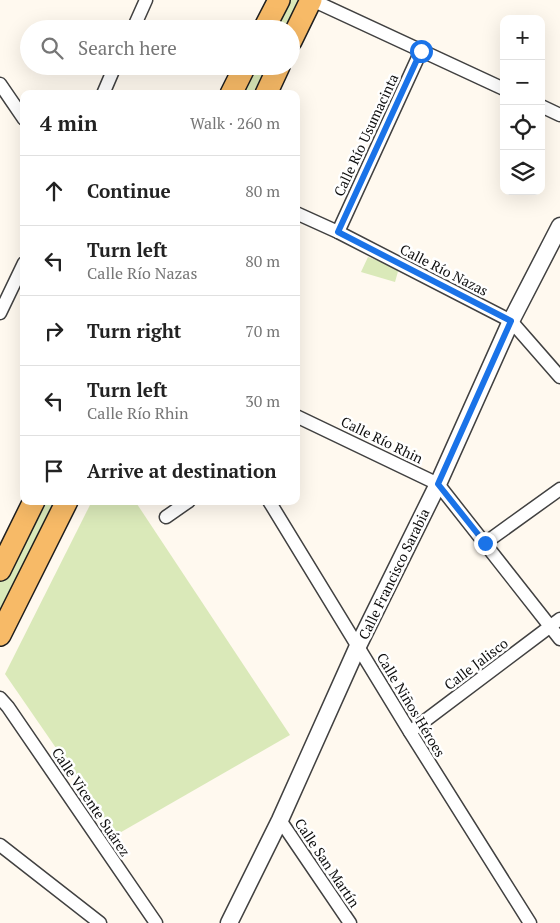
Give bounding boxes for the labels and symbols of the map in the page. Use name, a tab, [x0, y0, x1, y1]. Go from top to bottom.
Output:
route start	[410, 40, 433, 63]
street label: Calle Río Usumacinta	[329, 70, 402, 199]
street label: Calle Río Nazas	[397, 239, 492, 300]
street label: Calle Río Rhin	[338, 412, 427, 468]
street label: Calle Francisco Sarabia	[354, 505, 434, 642]
route end	[474, 532, 497, 555]
street label: Calle Jalisco	[440, 633, 512, 694]
street label: Calle Niños Héroes	[373, 649, 450, 760]
street label: Calle Vicente Suárez	[48, 744, 135, 860]
street label: Calle San Martín	[291, 814, 365, 912]

